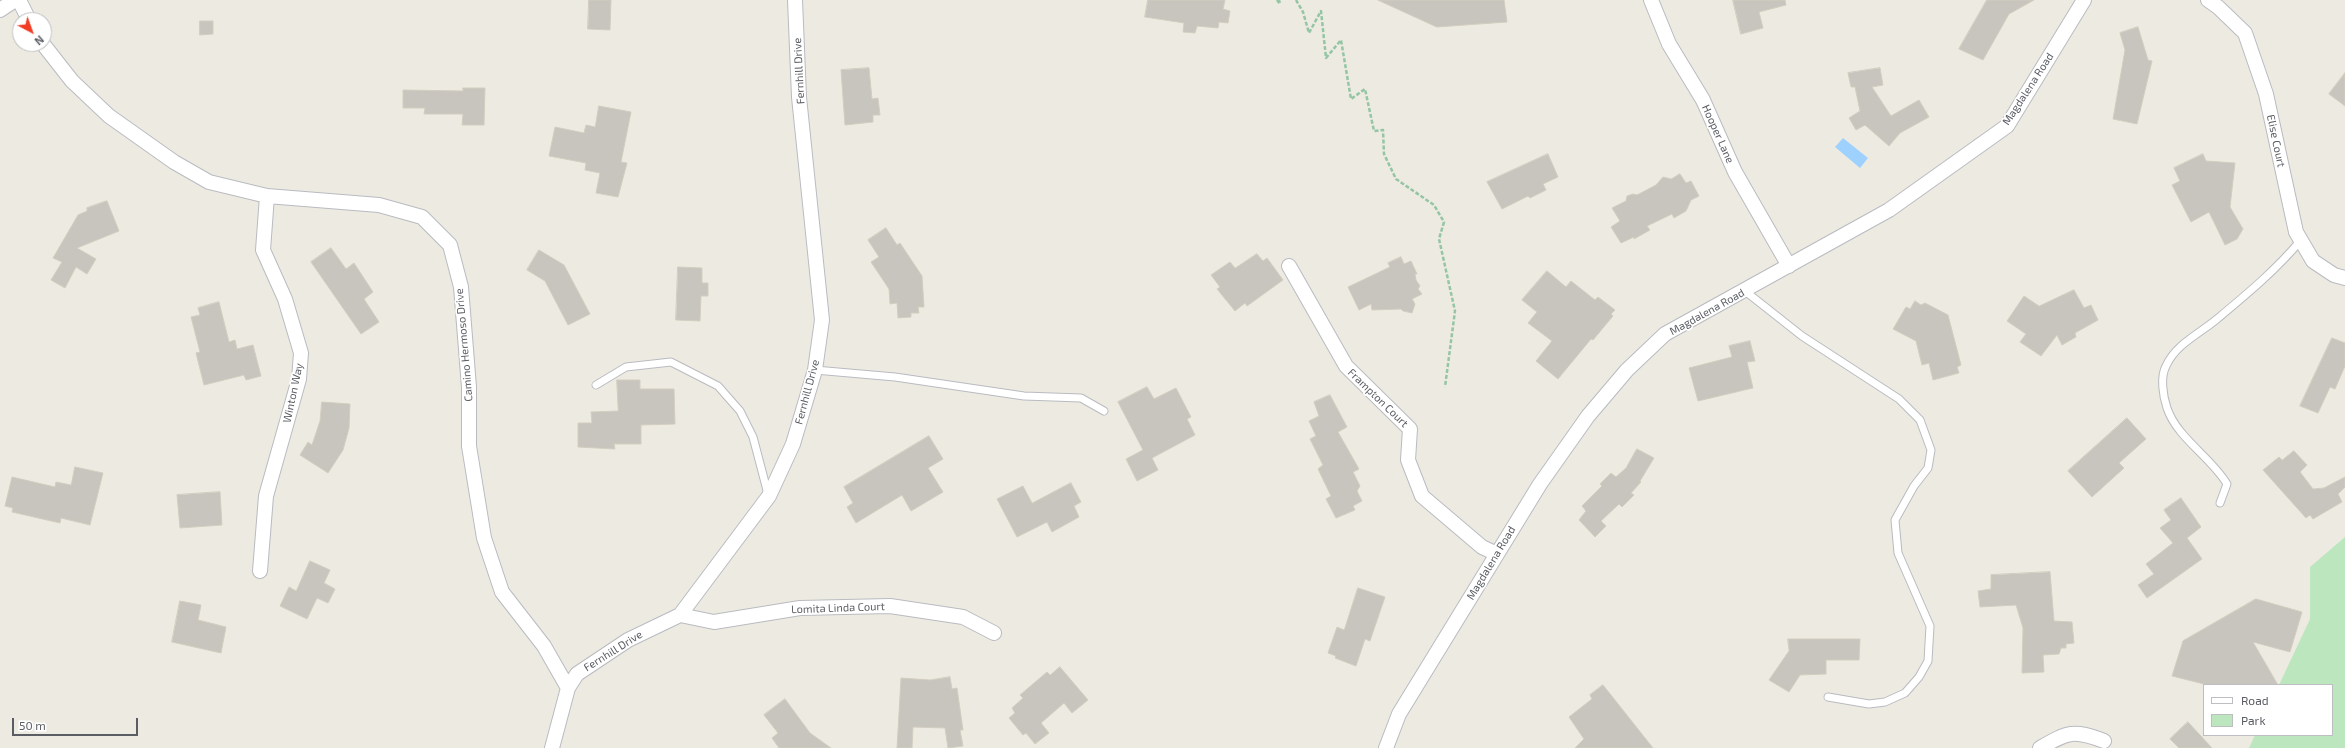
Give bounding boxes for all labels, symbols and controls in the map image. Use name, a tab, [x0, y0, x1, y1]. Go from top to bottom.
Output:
north arrow	[12, 12, 52, 52]
text: N	[32, 33, 47, 48]
street label: Fernhill Drive	[791, 37, 807, 105]
street label: Magdalena Road	[2000, 50, 2056, 128]
street label: Hooper Lane	[1699, 103, 1737, 165]
street label: Elise Court	[2264, 113, 2288, 169]
street label: Magdalena Road	[1667, 286, 1747, 338]
street label: Camino Hermoso Drive	[452, 288, 476, 402]
street label: Fernhill Drive	[792, 358, 822, 426]
street label: Winton Way	[280, 362, 306, 424]
street label: Frampton Court	[1345, 366, 1411, 430]
street label: Magdalena Road	[1464, 524, 1518, 602]
street label: Lomita Linda Court	[791, 600, 885, 616]
street label: Fernhill Drive	[581, 628, 645, 674]
legend	[2203, 684, 2333, 736]
text: Road	[2241, 693, 2269, 707]
scale bar	[14, 710, 140, 736]
text: Park	[2241, 713, 2266, 727]
text: 50 m	[19, 718, 46, 732]

